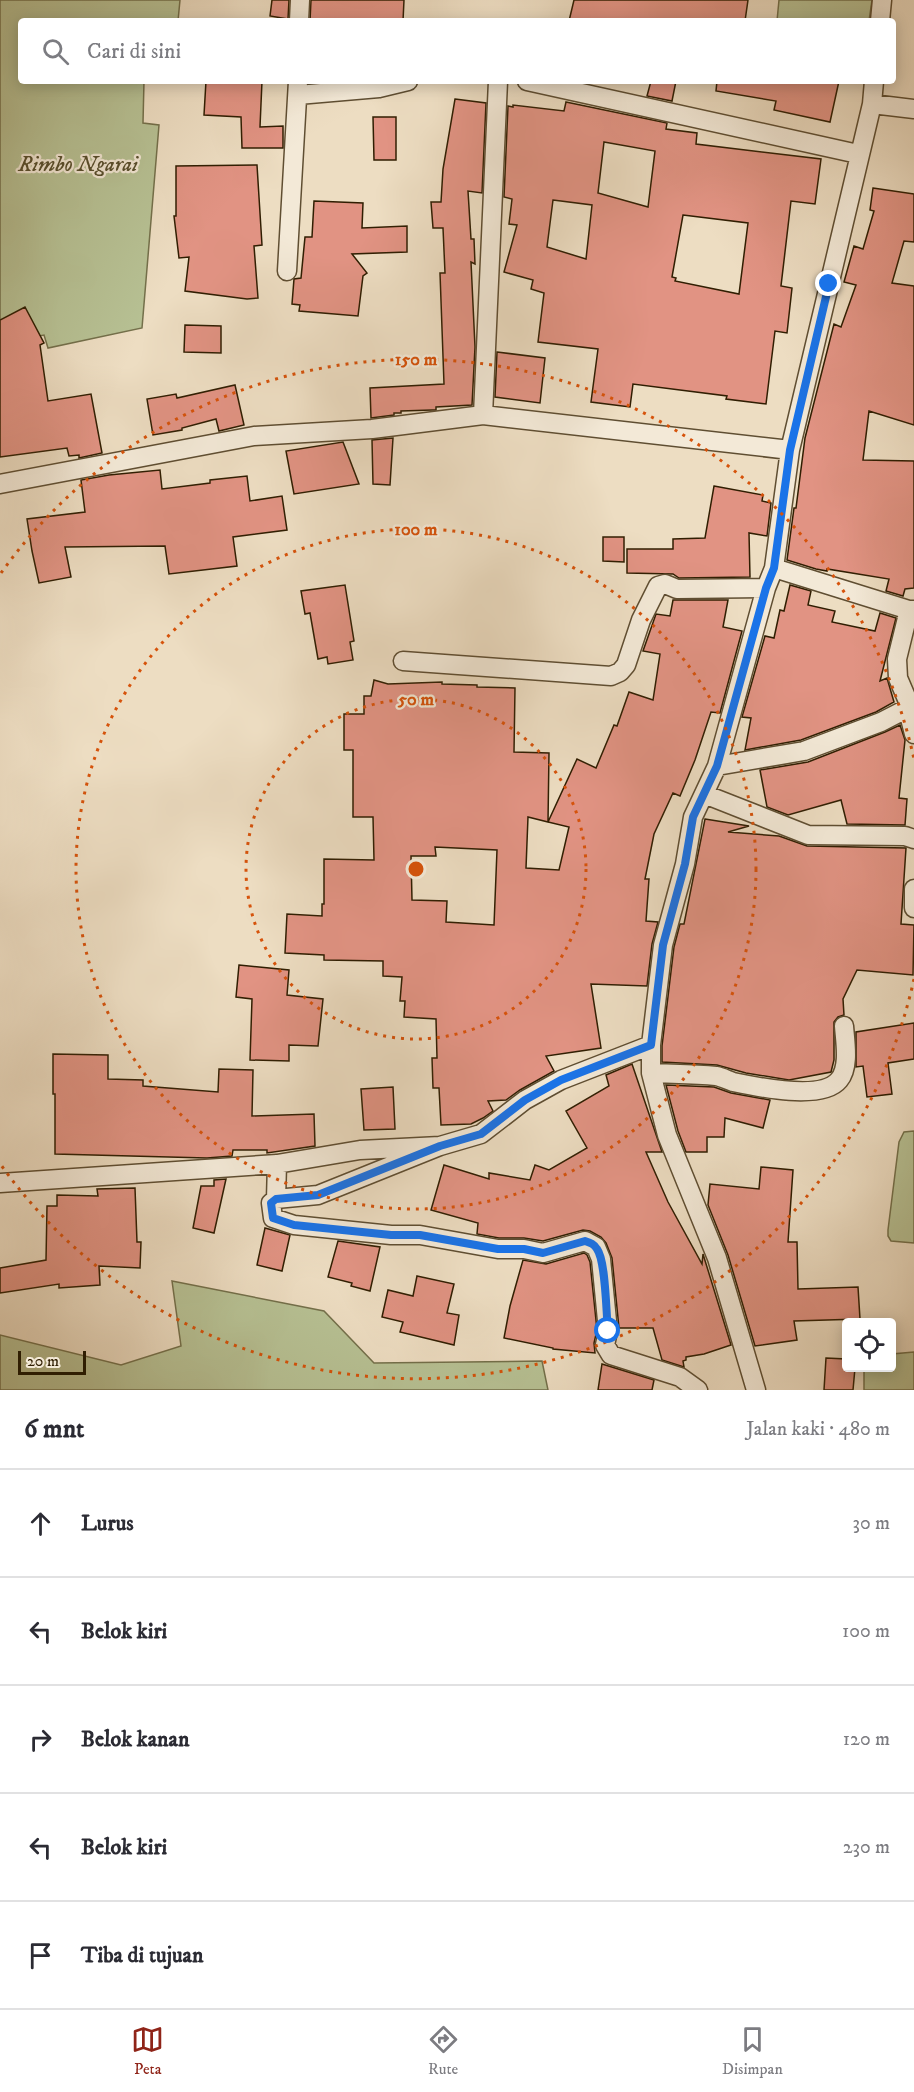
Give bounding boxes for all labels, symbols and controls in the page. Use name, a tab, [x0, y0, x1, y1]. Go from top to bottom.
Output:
search box	[18, 18, 896, 84]
icon: search	[39, 35, 72, 68]
text: Cari di sini	[87, 38, 181, 65]
park label: Rimbo Ngarai	[17, 151, 139, 178]
route end	[815, 270, 841, 296]
text: 150 m	[395, 349, 438, 371]
text: 100 m	[394, 519, 438, 541]
text: 50 m	[397, 689, 434, 711]
centre of rings	[406, 859, 426, 879]
route start	[594, 1317, 620, 1343]
map controls	[842, 1318, 896, 1372]
button: locate	[842, 1318, 896, 1372]
scale bar	[18, 1348, 86, 1376]
text: 20 m	[27, 1351, 59, 1371]
text: 6 mnt	[24, 1413, 84, 1446]
text: Jalan kaki · 480 m	[746, 1417, 890, 1442]
icon: ahead	[24, 1507, 57, 1540]
text: Lurus	[81, 1510, 134, 1537]
text: 30 m	[852, 1511, 890, 1536]
icon: left	[24, 1615, 57, 1648]
text: Belok kiri	[81, 1618, 167, 1645]
text: 100 m	[842, 1619, 890, 1644]
icon: right	[24, 1723, 57, 1756]
text: Belok kanan	[81, 1726, 189, 1753]
text: 120 m	[843, 1727, 890, 1752]
icon: left	[24, 1831, 57, 1864]
text: Belok kiri	[81, 1834, 167, 1861]
text: 230 m	[843, 1835, 890, 1860]
icon: arrive	[24, 1939, 57, 1972]
text: Tiba di tujuan	[81, 1942, 203, 1969]
tab: Peta	[131, 2023, 164, 2079]
tab: Rute	[427, 2023, 460, 2079]
tab: Disimpan	[722, 2023, 783, 2079]

